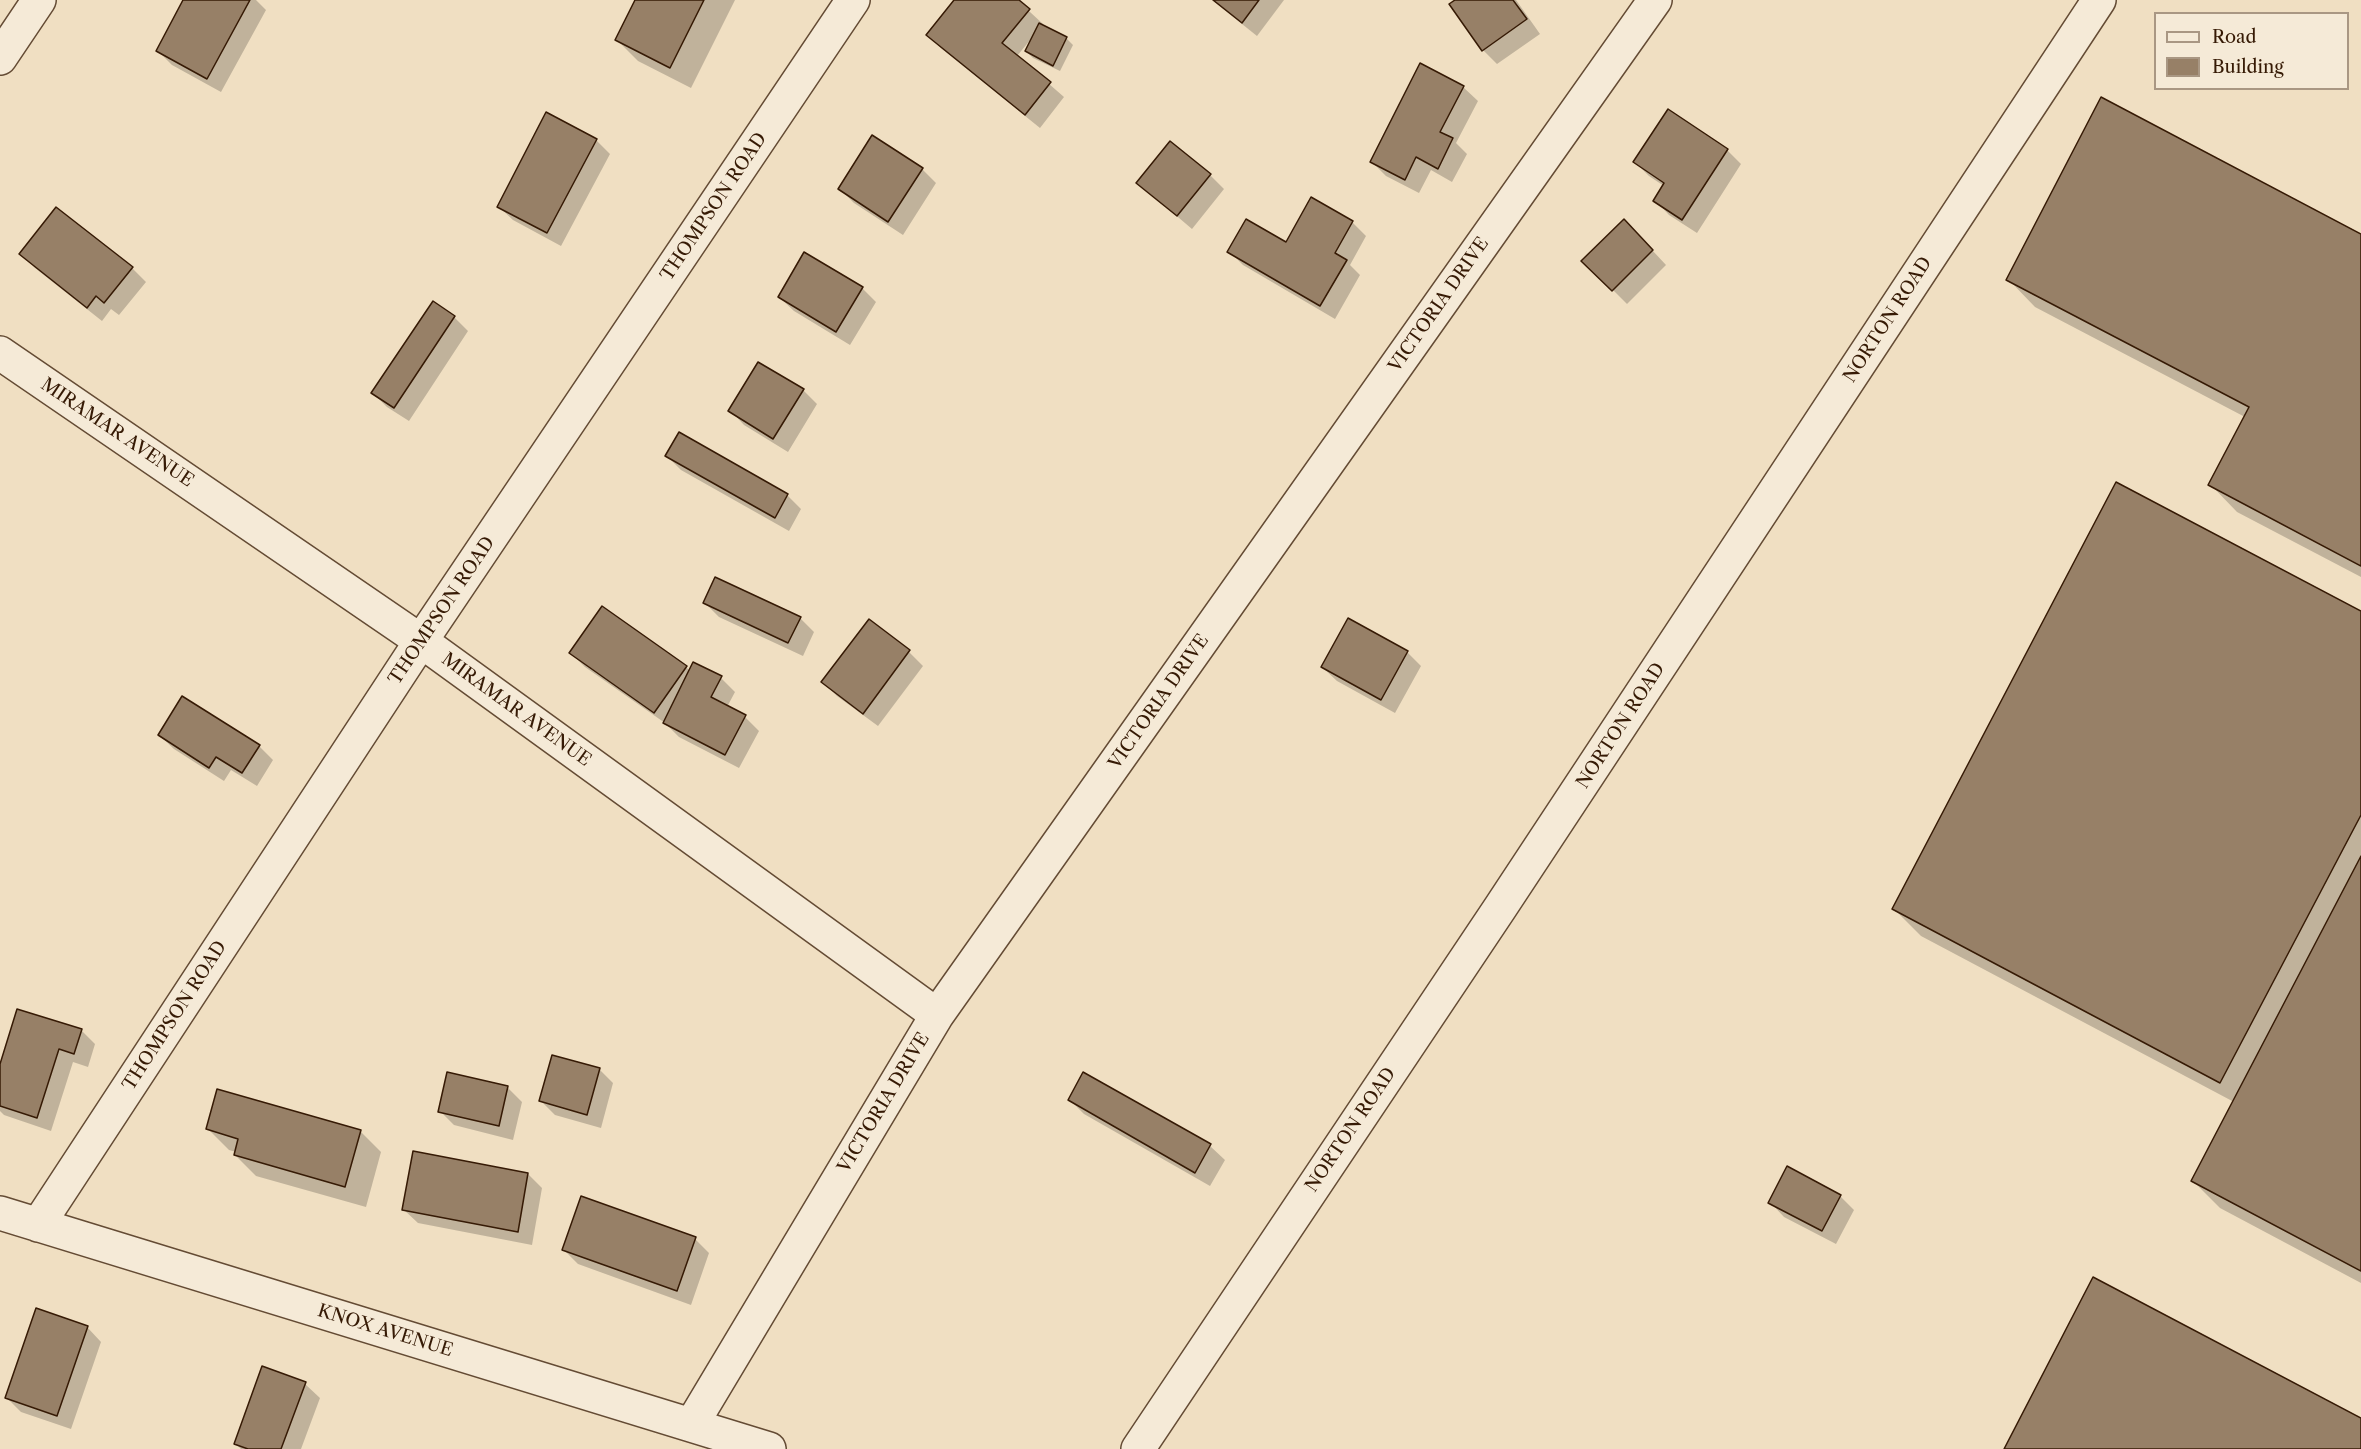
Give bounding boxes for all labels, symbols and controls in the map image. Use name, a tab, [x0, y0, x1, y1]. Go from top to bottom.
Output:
legend	[2154, 12, 2349, 90]
text: Road	[2212, 26, 2257, 48]
text: Building	[2212, 56, 2284, 78]
street label: THOMPSON ROAD	[656, 129, 772, 285]
street label: VICTORIA DRIVE	[1384, 233, 1494, 377]
street label: NORTON ROAD	[1839, 253, 1937, 387]
street label: MIRAMAR AVENUE	[37, 374, 197, 492]
street label: THOMPSON ROAD	[384, 533, 500, 689]
street label: VICTORIA DRIVE	[1104, 630, 1214, 774]
street label: MIRAMAR AVENUE	[437, 649, 595, 771]
street label: NORTON ROAD	[1572, 659, 1670, 793]
street label: THOMPSON ROAD	[119, 937, 231, 1095]
street label: VICTORIA DRIVE	[834, 1029, 934, 1177]
street label: NORTON ROAD	[1301, 1064, 1401, 1196]
street label: KNOX AVENUE	[315, 1300, 455, 1362]

